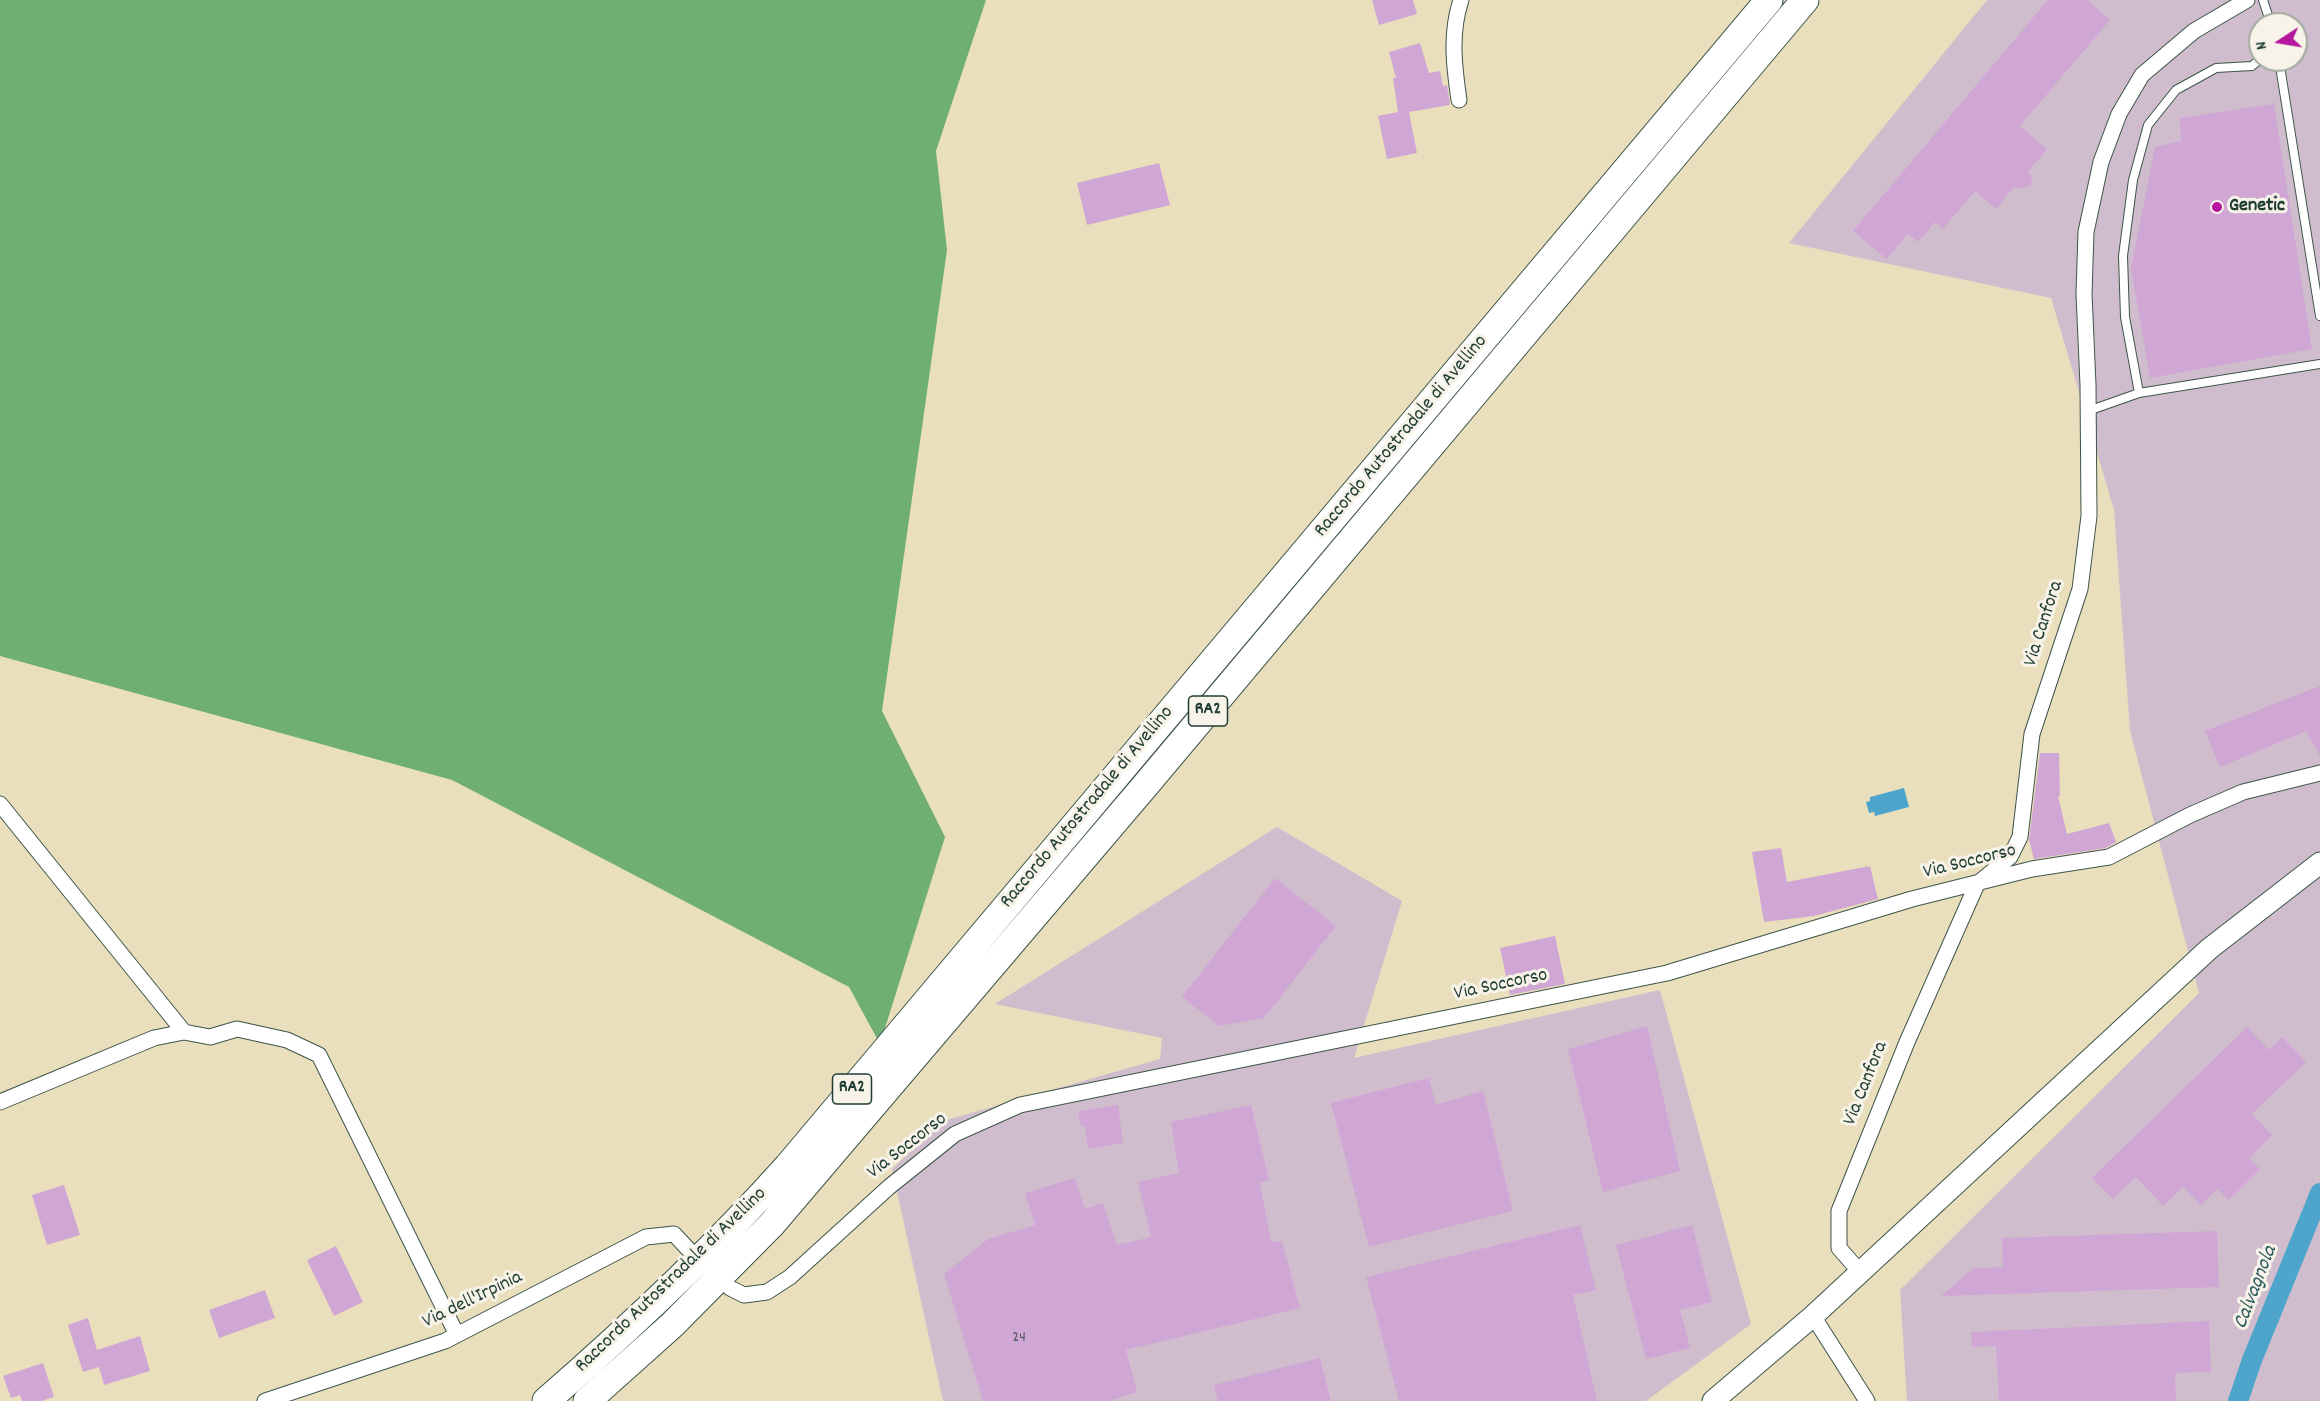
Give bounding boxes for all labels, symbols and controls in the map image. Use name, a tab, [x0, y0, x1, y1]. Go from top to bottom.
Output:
north arrow	[2248, 12, 2308, 72]
text: N	[2250, 39, 2274, 52]
place label: Genetic	[2229, 195, 2285, 219]
marker: Genetic	[2210, 200, 2224, 214]
street label: Raccordo Autostradale di Avellino	[1310, 331, 1494, 543]
street label: Via Canfora	[2020, 578, 2070, 670]
road number: RA2	[1188, 696, 1228, 726]
street label: Raccordo Autostradale di Avellino	[996, 702, 1180, 914]
street label: Via Soccorso	[1921, 840, 2019, 886]
street label: Via Soccorso	[1452, 964, 1550, 1008]
street label: Via Canfora	[1839, 1038, 1895, 1130]
road number: RA2	[832, 1074, 872, 1104]
street label: Via Soccorso	[863, 1108, 953, 1186]
street label: Raccordo Autostradale di Avellino	[571, 1183, 773, 1379]
water label: Calvagnola	[2230, 1243, 2284, 1333]
street label: Via dell'Irpinia	[419, 1267, 527, 1335]
house number: 24	[1012, 1329, 1026, 1349]

